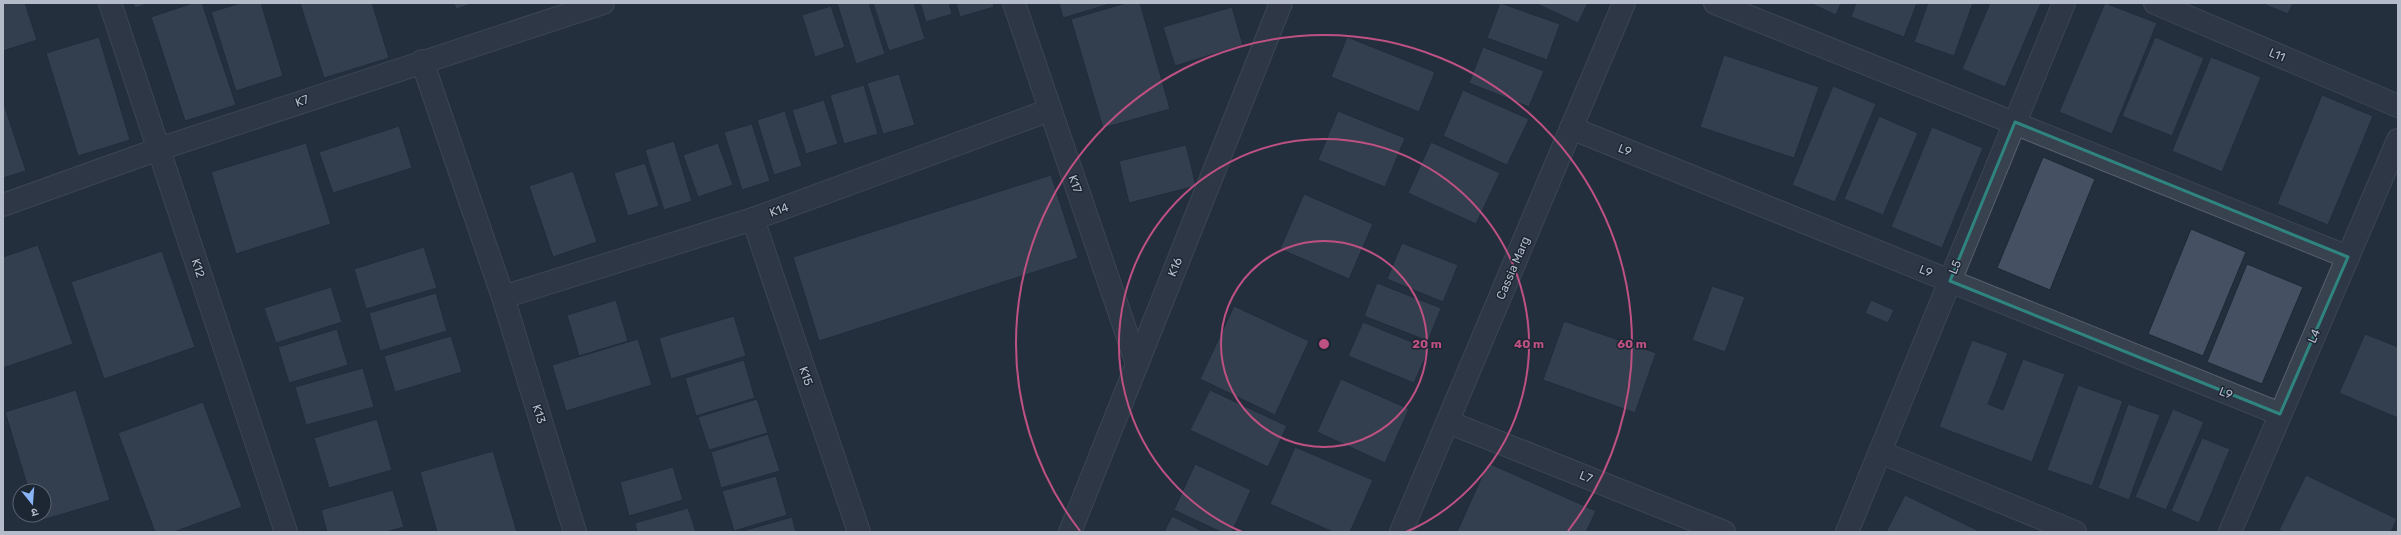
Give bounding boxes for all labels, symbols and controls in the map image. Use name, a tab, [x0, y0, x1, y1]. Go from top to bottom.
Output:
street label: L11	[2267, 45, 2287, 65]
street label: K7	[293, 92, 311, 110]
street label: L9	[1616, 141, 1634, 159]
street label: K17	[1065, 173, 1085, 195]
street label: K14	[767, 200, 791, 220]
street label: Cassia Marg	[1493, 234, 1533, 302]
street label: K16	[1165, 255, 1185, 279]
street label: K12	[188, 257, 208, 279]
street label: L5	[1946, 258, 1964, 276]
street label: L9	[1917, 262, 1935, 280]
street label: L4	[2305, 326, 2323, 345]
centre of rings	[1317, 337, 1331, 351]
text: 20 m	[1412, 337, 1442, 351]
text: 40 m	[1514, 337, 1544, 351]
text: 60 m	[1617, 337, 1647, 351]
street label: K15	[796, 365, 816, 387]
street label: L9	[2217, 384, 2235, 402]
street label: K13	[529, 403, 549, 425]
street label: L7	[1577, 468, 1595, 486]
north arrow	[12, 483, 52, 523]
text: उ	[29, 505, 40, 519]

